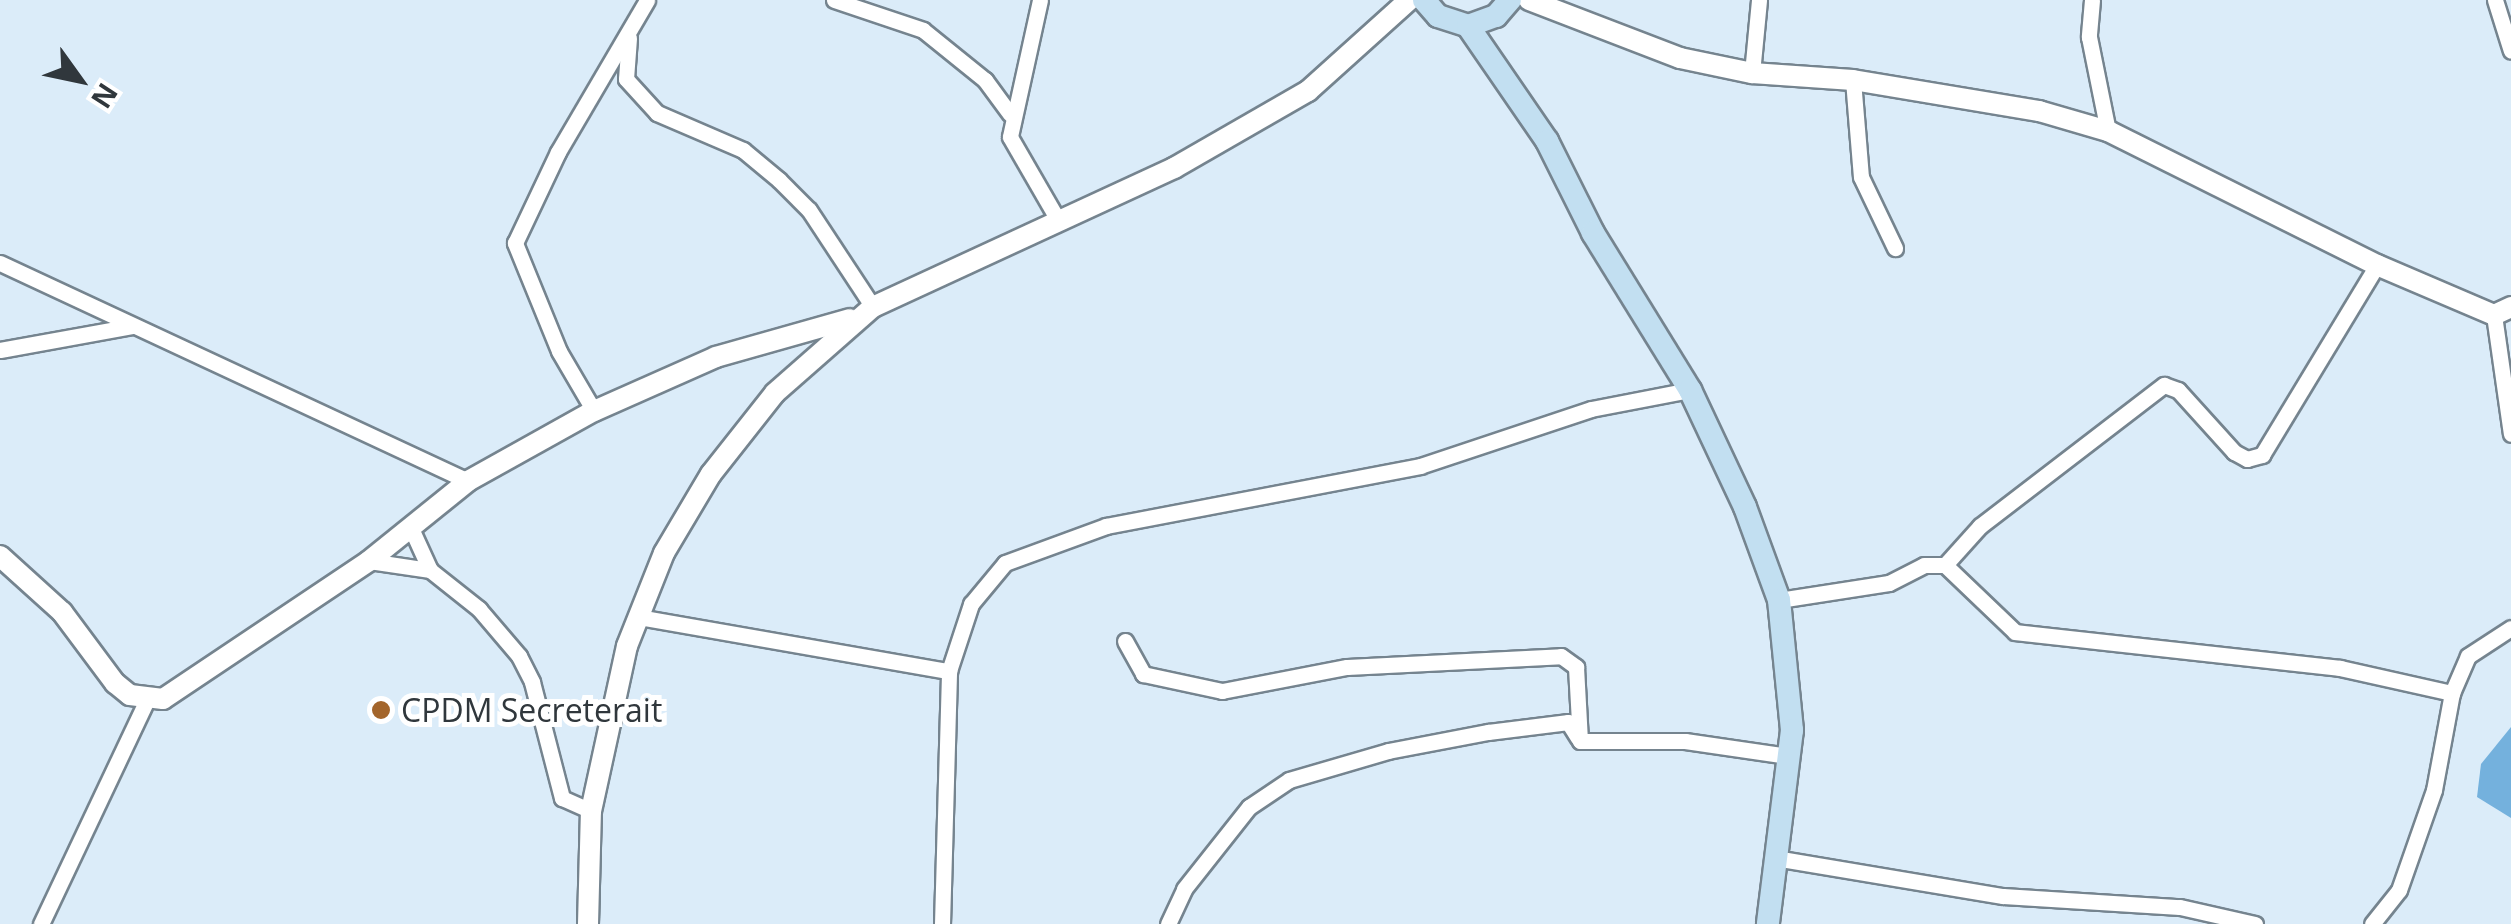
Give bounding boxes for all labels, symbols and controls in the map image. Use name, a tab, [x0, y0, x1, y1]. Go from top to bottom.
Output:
north arrow	[30, 30, 130, 130]
text: N	[83, 76, 127, 116]
place label: CPDM Secreterait	[401, 691, 662, 729]
marker: CPDM Secreterait	[370, 699, 392, 721]

